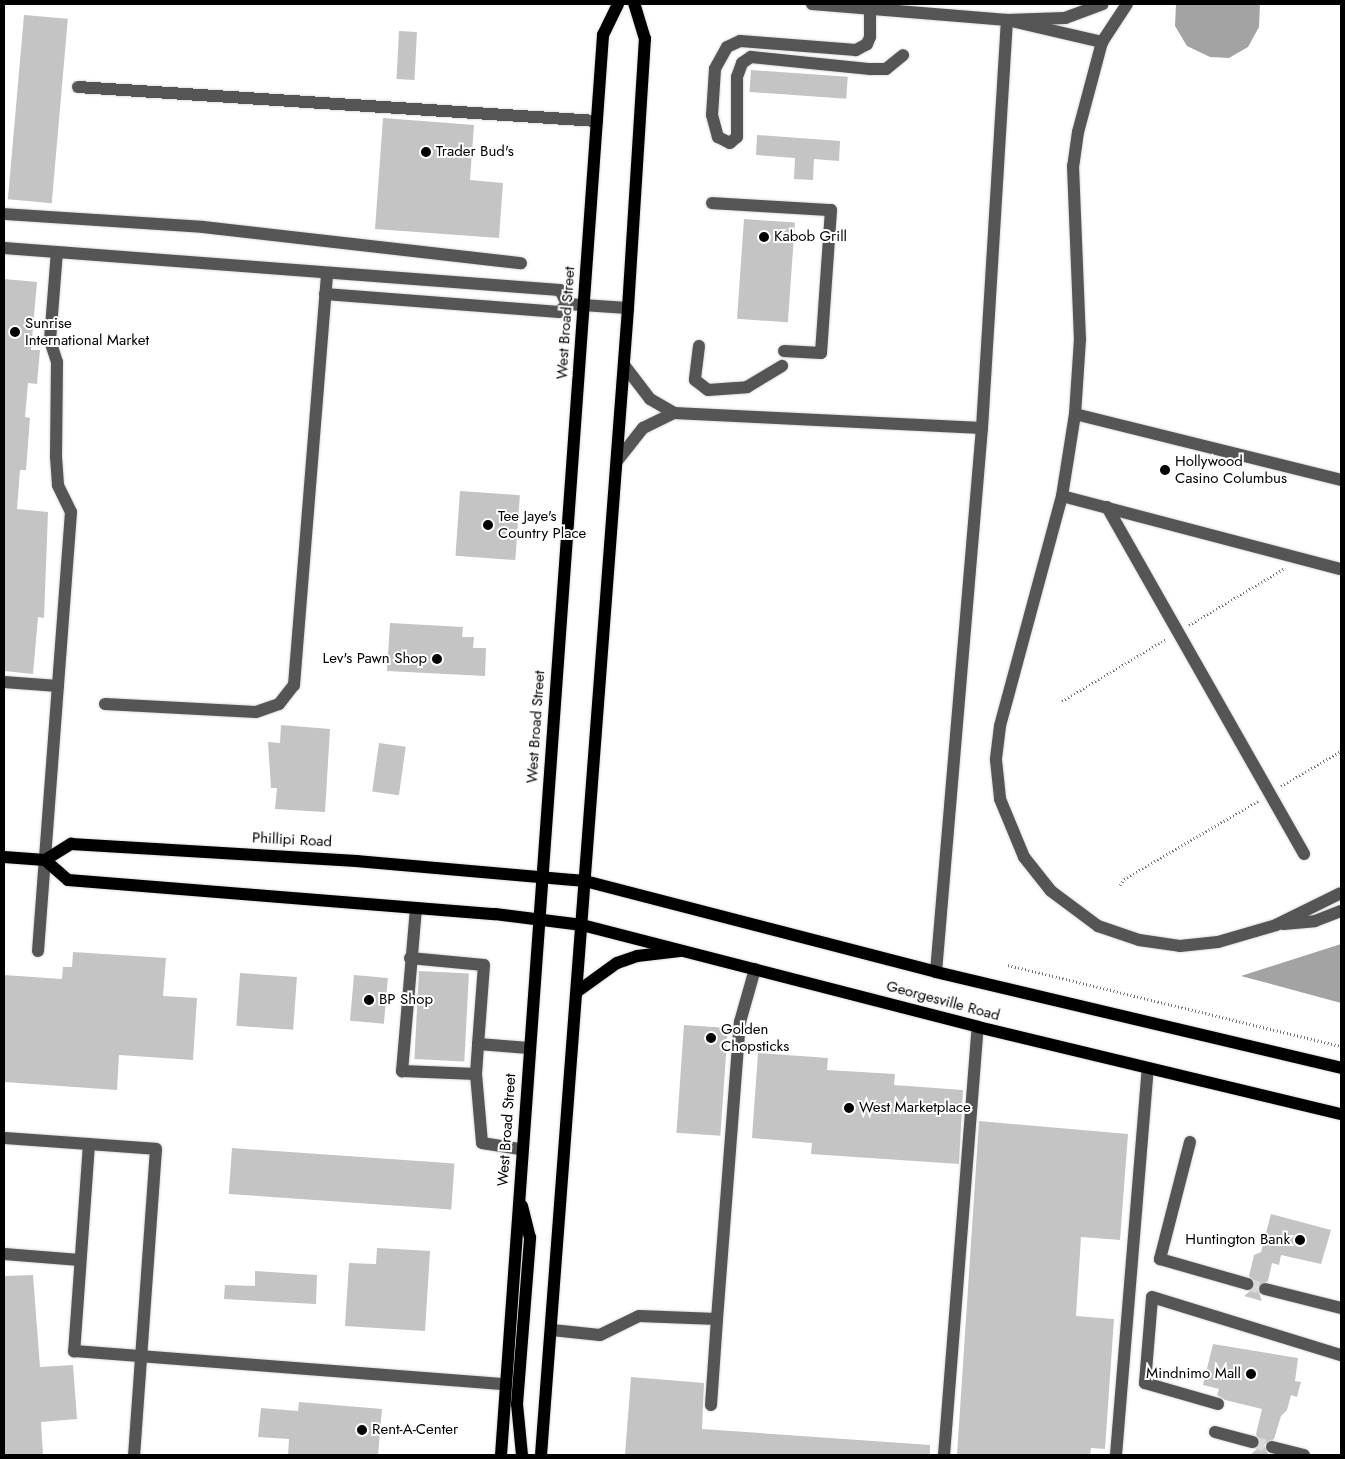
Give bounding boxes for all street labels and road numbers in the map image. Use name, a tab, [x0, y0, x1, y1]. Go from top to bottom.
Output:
street label: West Broad Street	[553, 266, 579, 380]
street label: West Broad Street	[523, 670, 549, 784]
street label: Phillipi Road	[252, 829, 332, 851]
street label: Georgesville Road	[884, 977, 1002, 1025]
street label: West Broad Street	[494, 1073, 520, 1187]

